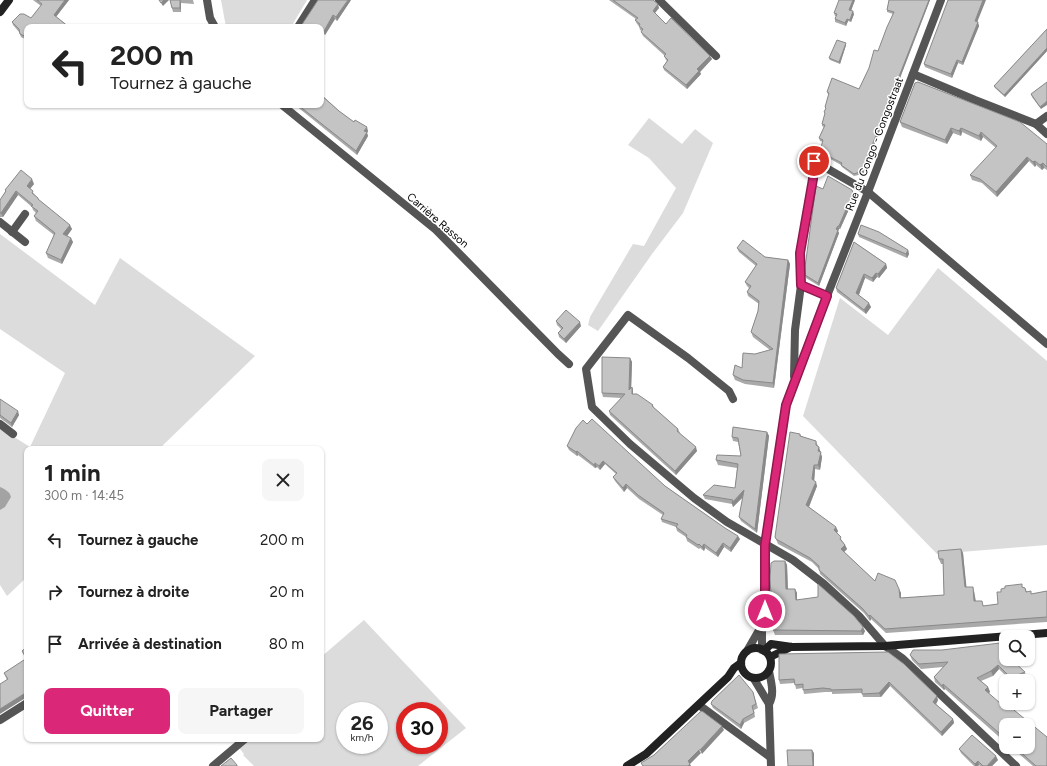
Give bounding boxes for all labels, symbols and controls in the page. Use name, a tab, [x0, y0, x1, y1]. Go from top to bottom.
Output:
text: 200 m	[110, 38, 194, 72]
icon: left	[44, 40, 96, 92]
text: Tournez à gauche	[110, 72, 252, 94]
street label: Rue du Congo - Congostraat	[843, 76, 906, 213]
pin	[797, 144, 831, 178]
icon: arrive	[803, 150, 825, 172]
street label: Carrière Rasson	[404, 190, 471, 251]
text: 1 min	[44, 458, 101, 487]
button: close	[262, 459, 304, 501]
text: 300 m · 14:45	[44, 488, 124, 503]
icon: left	[44, 529, 66, 551]
text: Tournez à gauche	[78, 531, 198, 549]
text: 200 m	[260, 531, 304, 549]
icon: right	[44, 581, 66, 603]
text: Tournez à droite	[78, 583, 189, 601]
text: 20 m	[270, 583, 304, 601]
position arrow	[744, 590, 786, 632]
map controls	[999, 630, 1035, 754]
button: search	[999, 630, 1035, 666]
icon: arrive	[44, 633, 66, 655]
text: Arrivée à destination	[78, 635, 222, 653]
text: 80 m	[269, 635, 304, 653]
button: +	[999, 674, 1035, 710]
button: Quitter	[44, 688, 170, 734]
button: Partager	[178, 688, 304, 734]
speed limit sign: 30	[396, 702, 448, 754]
text: 26	[350, 711, 374, 735]
button: −	[999, 718, 1035, 754]
text: km/h	[351, 731, 373, 744]

